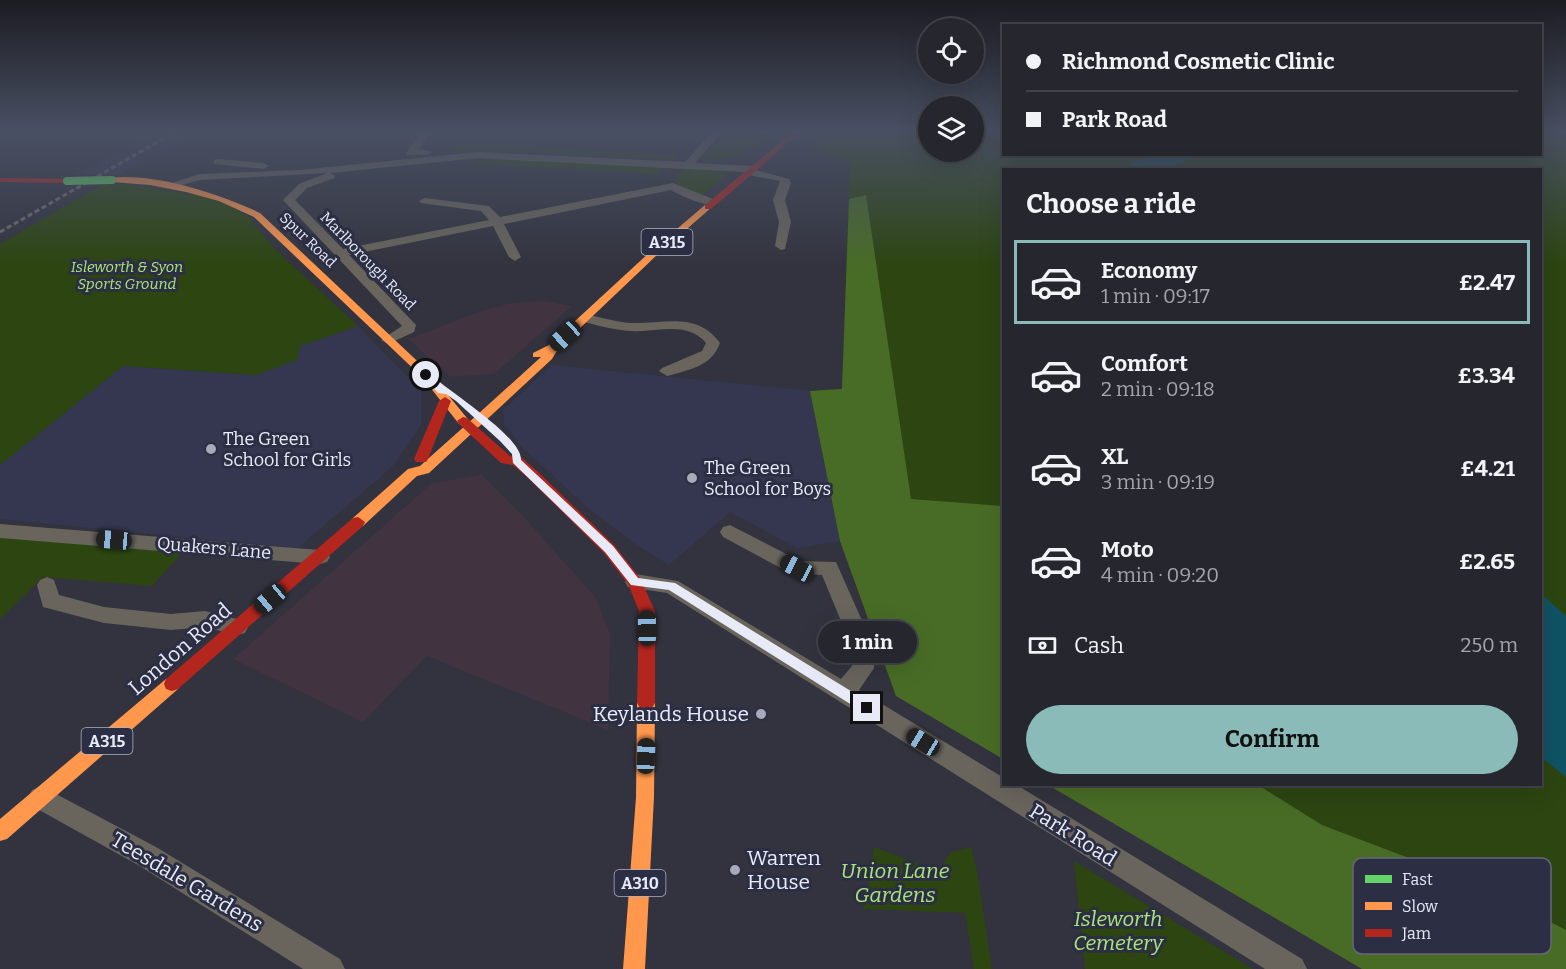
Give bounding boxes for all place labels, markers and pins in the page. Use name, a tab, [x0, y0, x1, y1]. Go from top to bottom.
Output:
place label: The Green School for Girls	[223, 428, 351, 471]
marker: The Green School for Girls	[204, 442, 218, 456]
place label: The Green School for Boys	[704, 457, 831, 500]
marker: The Green School for Boys	[685, 471, 699, 485]
place label: Keylands House	[593, 701, 749, 727]
marker: Keylands House	[754, 707, 768, 721]
place label: Warren House	[747, 845, 821, 895]
marker: Warren House	[728, 863, 742, 877]

